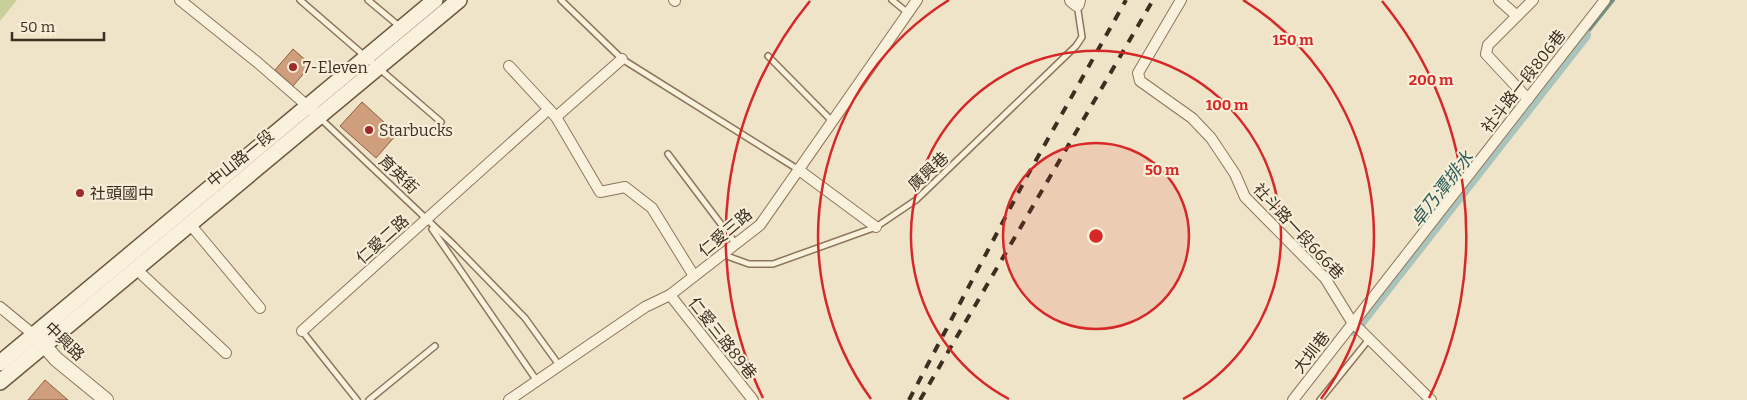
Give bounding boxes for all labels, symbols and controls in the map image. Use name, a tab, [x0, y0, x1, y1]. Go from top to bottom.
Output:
scale bar	[12, 10, 105, 42]
text: 50 m	[20, 18, 56, 36]
street label: 社斗路一段806巷	[1477, 26, 1569, 137]
text: 150 m	[1272, 31, 1314, 49]
place label: 7-Eleven	[303, 58, 368, 77]
marker: 7-Eleven	[287, 61, 299, 73]
text: 200 m	[1409, 71, 1454, 89]
text: 100 m	[1206, 96, 1249, 114]
place label: Starbucks	[379, 121, 453, 140]
marker: Starbucks	[363, 124, 375, 136]
street label: 中山路一段	[203, 126, 277, 191]
water label: 卓乃潭排水	[1406, 146, 1479, 231]
street label: 廣興巷	[904, 148, 952, 195]
street label: 育英街	[375, 151, 423, 198]
text: 50 m	[1145, 161, 1180, 179]
street label: 社斗路一段666巷	[1249, 179, 1348, 283]
place label: 社頭國中	[90, 184, 154, 203]
marker: 社頭國中	[74, 187, 86, 199]
street label: 仁愛三路	[695, 205, 756, 260]
street label: 仁愛二路	[352, 211, 412, 268]
centre of rings	[1087, 227, 1105, 245]
street label: 仁愛三路89巷	[685, 293, 761, 383]
street label: 中興路	[41, 318, 89, 365]
street label: 大圳巷	[1289, 328, 1334, 377]

